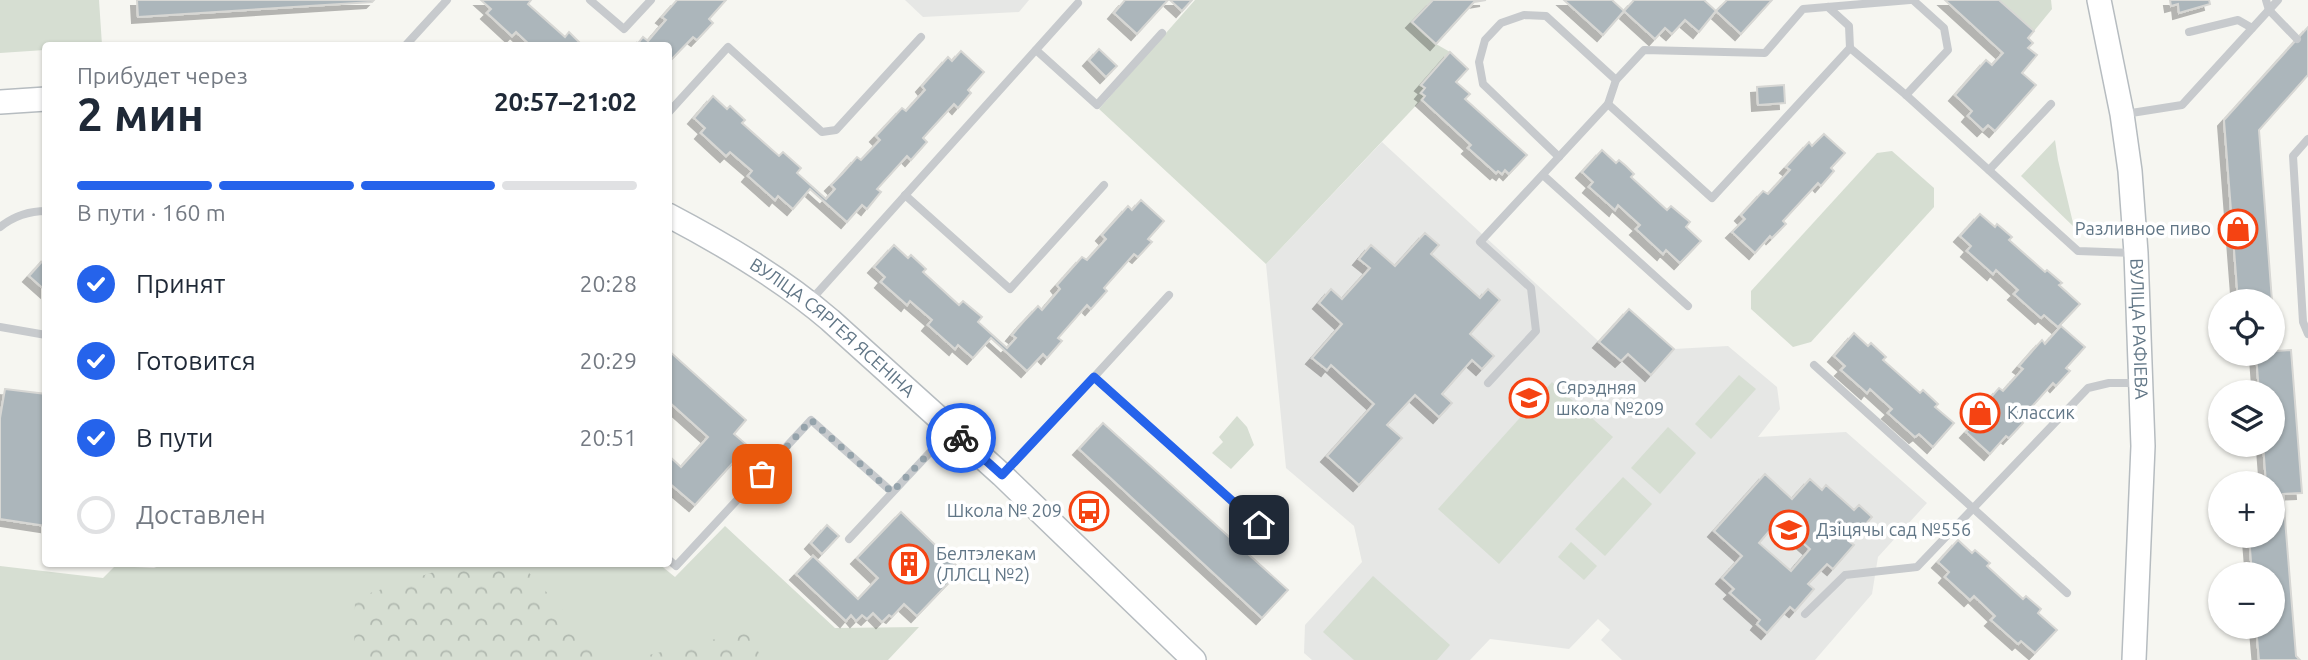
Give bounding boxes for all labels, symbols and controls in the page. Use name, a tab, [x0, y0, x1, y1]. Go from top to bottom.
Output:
text: Прибудет через	[77, 63, 248, 88]
text: 20:57–21:02	[494, 87, 637, 116]
text: 2 мин	[77, 88, 204, 140]
text: В пути · 160 m	[77, 200, 226, 225]
shop icon: Разливное пиво	[2217, 208, 2259, 250]
place label: Разливное пиво	[2075, 218, 2211, 238]
street label: ВУЛІЦА СЯРГЕЯ ЯСЕНІНА	[747, 253, 920, 401]
street label: ВУЛІЦА РАФІЕВА	[2127, 258, 2152, 400]
icon: check	[77, 265, 115, 303]
text: Принят	[136, 269, 225, 298]
text: 20:28	[579, 271, 637, 296]
map controls	[2208, 289, 2285, 639]
button: locate	[2208, 289, 2285, 366]
icon: check	[77, 342, 115, 380]
text: Готовится	[136, 346, 256, 375]
text: 20:29	[579, 348, 637, 373]
school or university icon: Сярэдняя школа №209	[1508, 377, 1550, 419]
place label: Сярэдняя школа №209	[1556, 377, 1664, 418]
button: layers	[2208, 380, 2285, 457]
shop icon: Классик	[1959, 392, 2001, 434]
place label: Классик	[2007, 402, 2075, 422]
courier	[926, 403, 996, 473]
icon: check	[77, 419, 115, 457]
icon: bike	[942, 419, 980, 457]
text: В пути	[136, 423, 213, 452]
text: 20:51	[579, 425, 637, 450]
pin	[732, 444, 792, 504]
icon: bag	[743, 455, 781, 493]
button: +	[2208, 471, 2285, 548]
bus stop icon: Школа № 209	[1068, 490, 1110, 532]
pin	[1229, 495, 1289, 555]
text: Доставлен	[136, 500, 266, 529]
place label: Школа № 209	[947, 500, 1062, 520]
icon: home	[1240, 506, 1278, 544]
school or university icon: Дзіцячы сад №556	[1768, 509, 1810, 551]
place label: Дзіцячы сад №556	[1816, 519, 1971, 539]
building icon: Белтэлекам (ЛЛСЦ №2)	[888, 543, 930, 585]
place label: Белтэлекам (ЛЛСЦ №2)	[936, 543, 1036, 585]
button: −	[2208, 562, 2285, 639]

